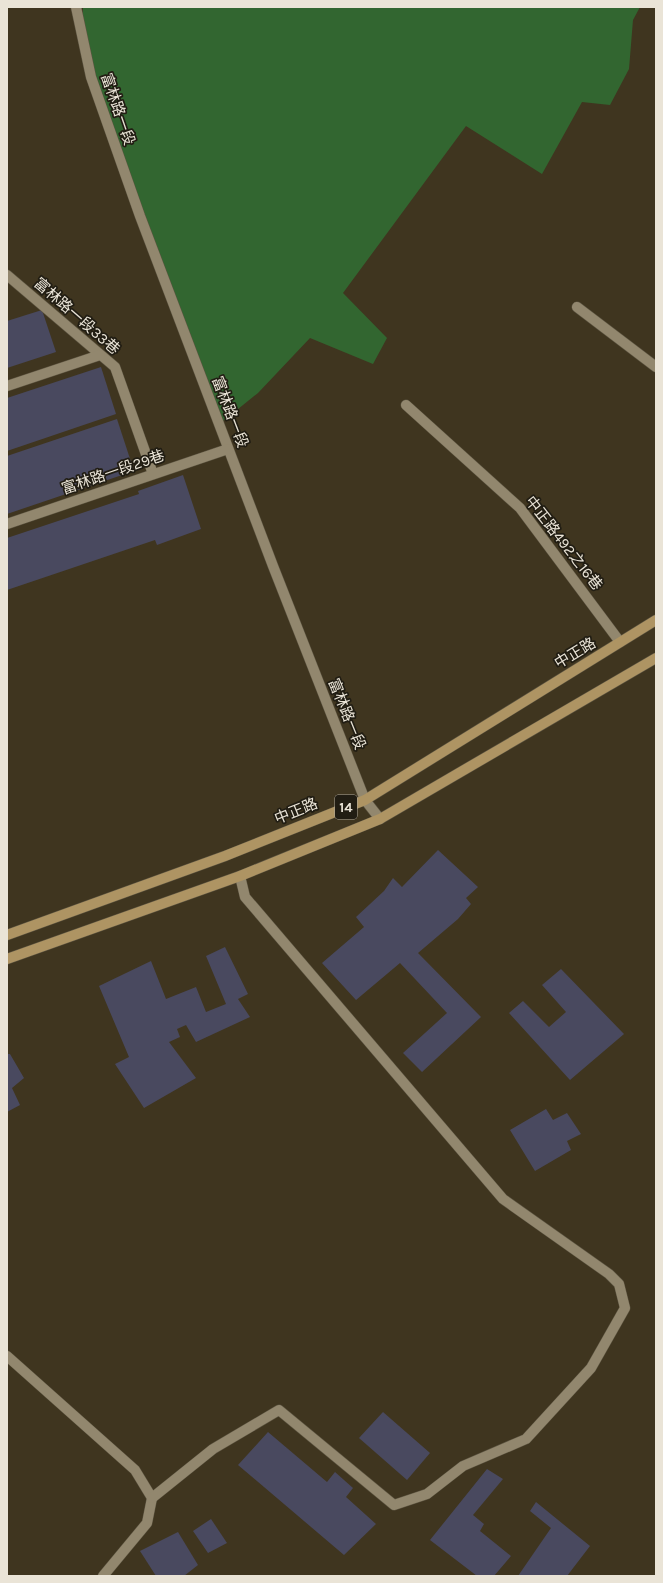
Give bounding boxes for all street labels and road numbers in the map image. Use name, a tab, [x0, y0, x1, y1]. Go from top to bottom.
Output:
street label: 富林路一段	[97, 71, 139, 147]
street label: 富林路一段33巷	[30, 274, 124, 358]
street label: 富林路一段	[208, 374, 252, 450]
street label: 富林路一段29巷	[59, 446, 167, 498]
street label: 中正路492之16巷	[522, 492, 606, 594]
street label: 中正路	[551, 634, 599, 672]
street label: 富林路一段	[325, 676, 369, 752]
street label: 中正路	[272, 794, 320, 828]
road number: 14	[335, 795, 357, 819]

